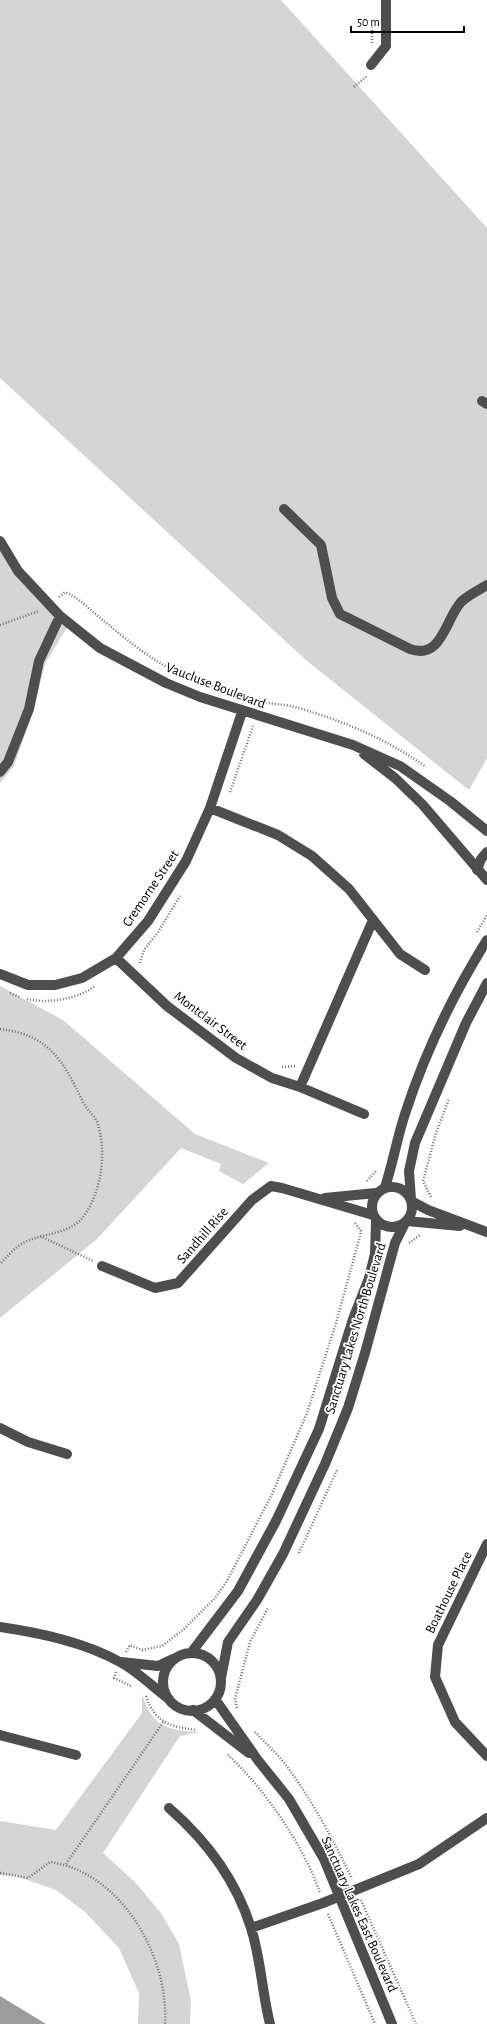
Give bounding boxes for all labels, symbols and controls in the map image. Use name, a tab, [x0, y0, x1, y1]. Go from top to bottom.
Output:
scale bar	[351, 8, 464, 34]
text: 50 m	[357, 16, 380, 28]
street label: Vaucluse Boulevard	[164, 660, 268, 711]
street label: Cremorne Street	[120, 847, 182, 930]
street label: Montclair Street	[171, 989, 250, 1053]
street label: Sandhill Rise	[175, 1205, 231, 1267]
street label: Sanctuary Lakes North Boulevard	[323, 1241, 389, 1416]
street label: Boathouse Place	[423, 1549, 475, 1636]
street label: Sanctuary Lakes East Boulevard	[318, 1835, 400, 1994]

